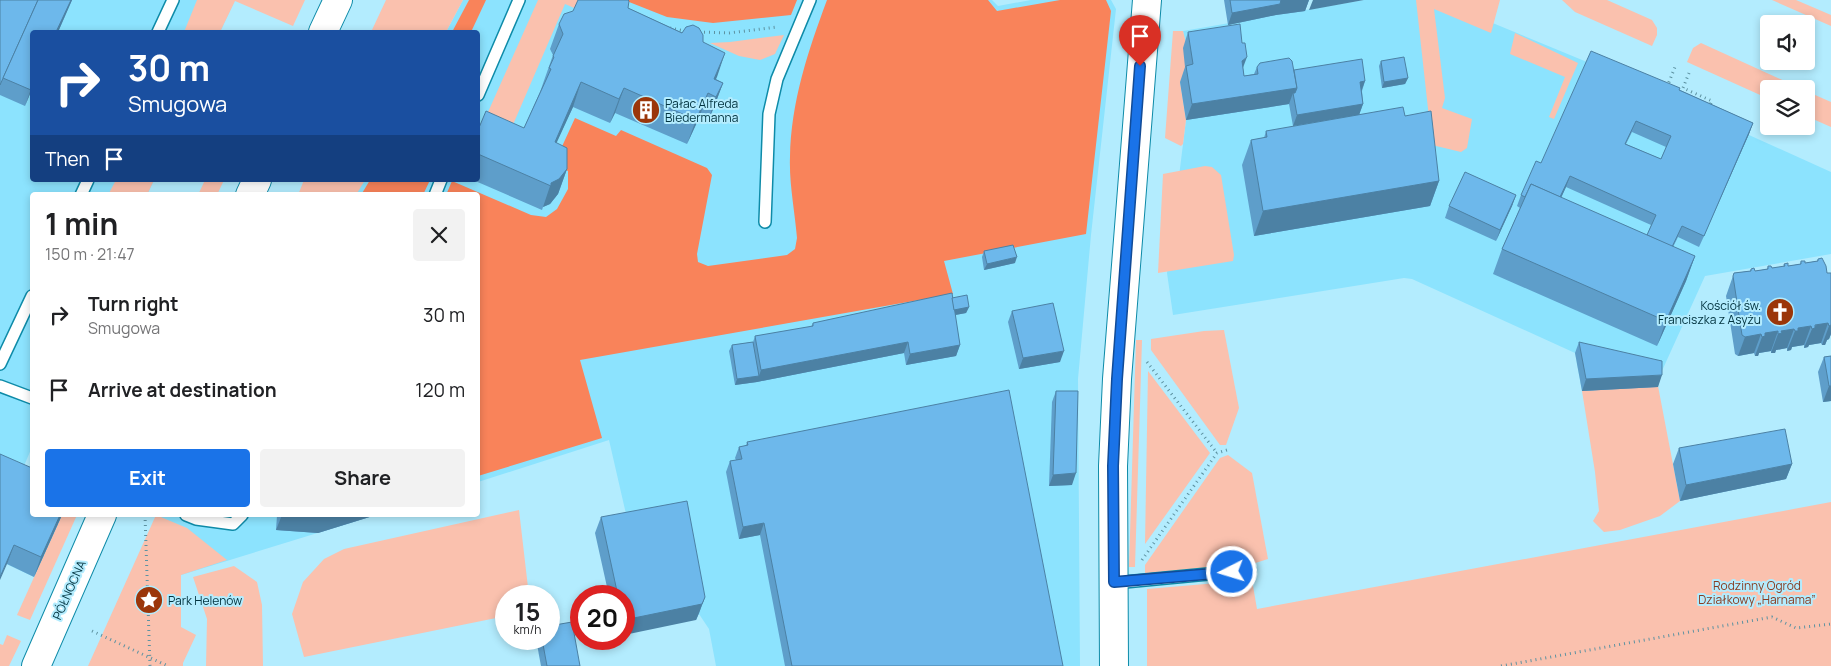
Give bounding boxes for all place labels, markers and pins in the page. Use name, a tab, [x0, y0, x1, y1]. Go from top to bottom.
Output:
pin	[1119, 15, 1161, 66]
building icon: Pałac Alfreda Biedermanna	[631, 95, 661, 125]
place label: Pałac Alfreda Biedermanna	[665, 95, 738, 126]
place label: Kościół św. Franciszka z Asyżu	[1658, 297, 1761, 328]
church icon: Kościół św. Franciszka z Asyżu	[1765, 297, 1795, 327]
place icon: Park Helenów	[134, 585, 164, 615]
place label: Park Helenów	[168, 592, 242, 609]

